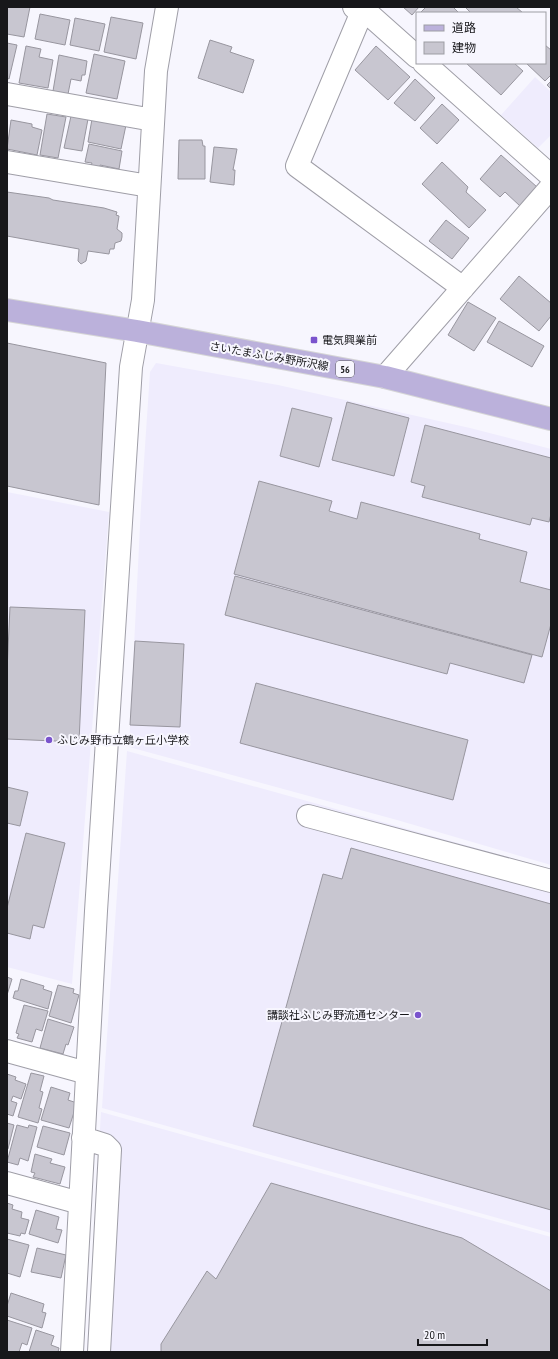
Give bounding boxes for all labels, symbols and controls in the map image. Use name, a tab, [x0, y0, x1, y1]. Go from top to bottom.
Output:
legend	[416, 12, 546, 64]
text: 道路	[452, 20, 476, 35]
text: 建物	[452, 40, 476, 55]
place label: 電気興業前	[322, 333, 377, 347]
marker: 電気興業前	[309, 335, 319, 345]
street label: さいたまふじみ野所沢線	[208, 339, 330, 373]
road number: 56	[336, 361, 354, 377]
place label: ふじみ野市立鶴ヶ丘小学校	[57, 733, 189, 747]
marker: ふじみ野市立鶴ヶ丘小学校	[44, 735, 54, 745]
place label: 講談社ふじみ野流通センター	[267, 1008, 410, 1022]
marker: 講談社ふじみ野流通センター	[413, 1010, 423, 1020]
scale bar	[418, 1321, 487, 1347]
text: 20 m	[424, 1327, 445, 1342]

